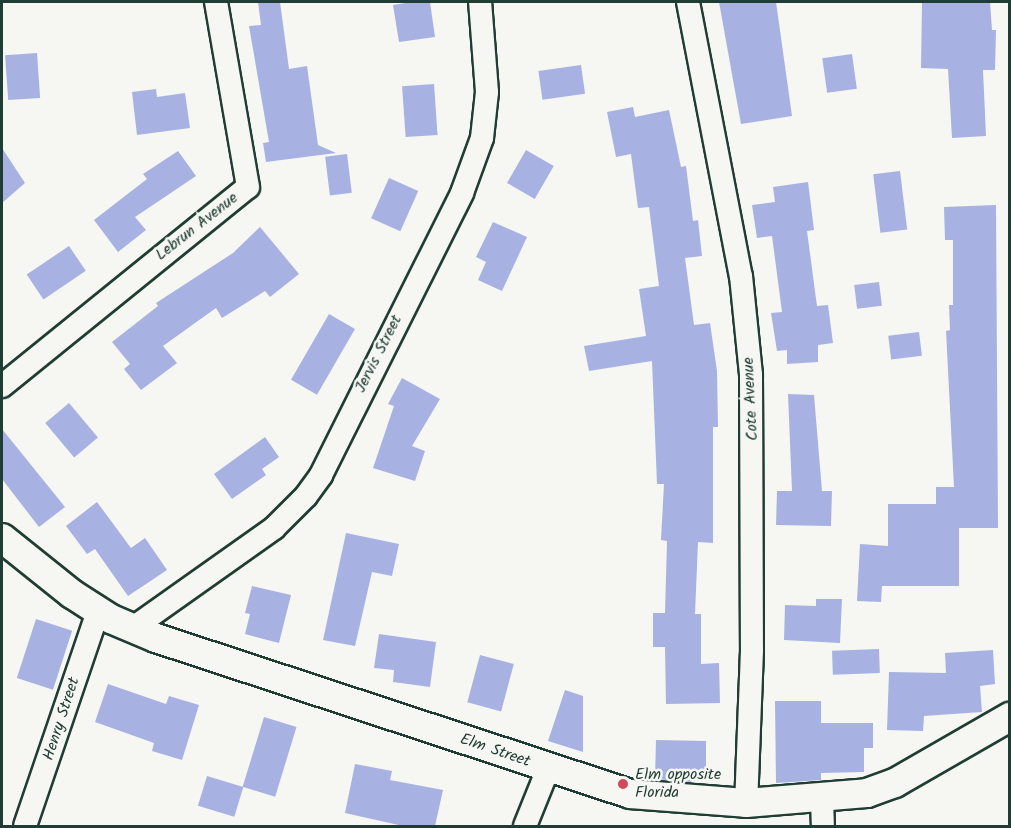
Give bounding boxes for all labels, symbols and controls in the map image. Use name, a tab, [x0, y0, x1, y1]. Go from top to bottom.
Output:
street label: Lebrun Avenue	[152, 189, 242, 265]
street label: Jervis Street	[351, 312, 407, 396]
street label: Cote Avenue	[739, 357, 763, 441]
street label: Henry Street	[40, 675, 84, 763]
street label: Elm Street	[457, 730, 533, 772]
place label: Elm opposite Florida	[635, 765, 721, 803]
marker: Elm opposite Florida	[616, 777, 630, 791]

